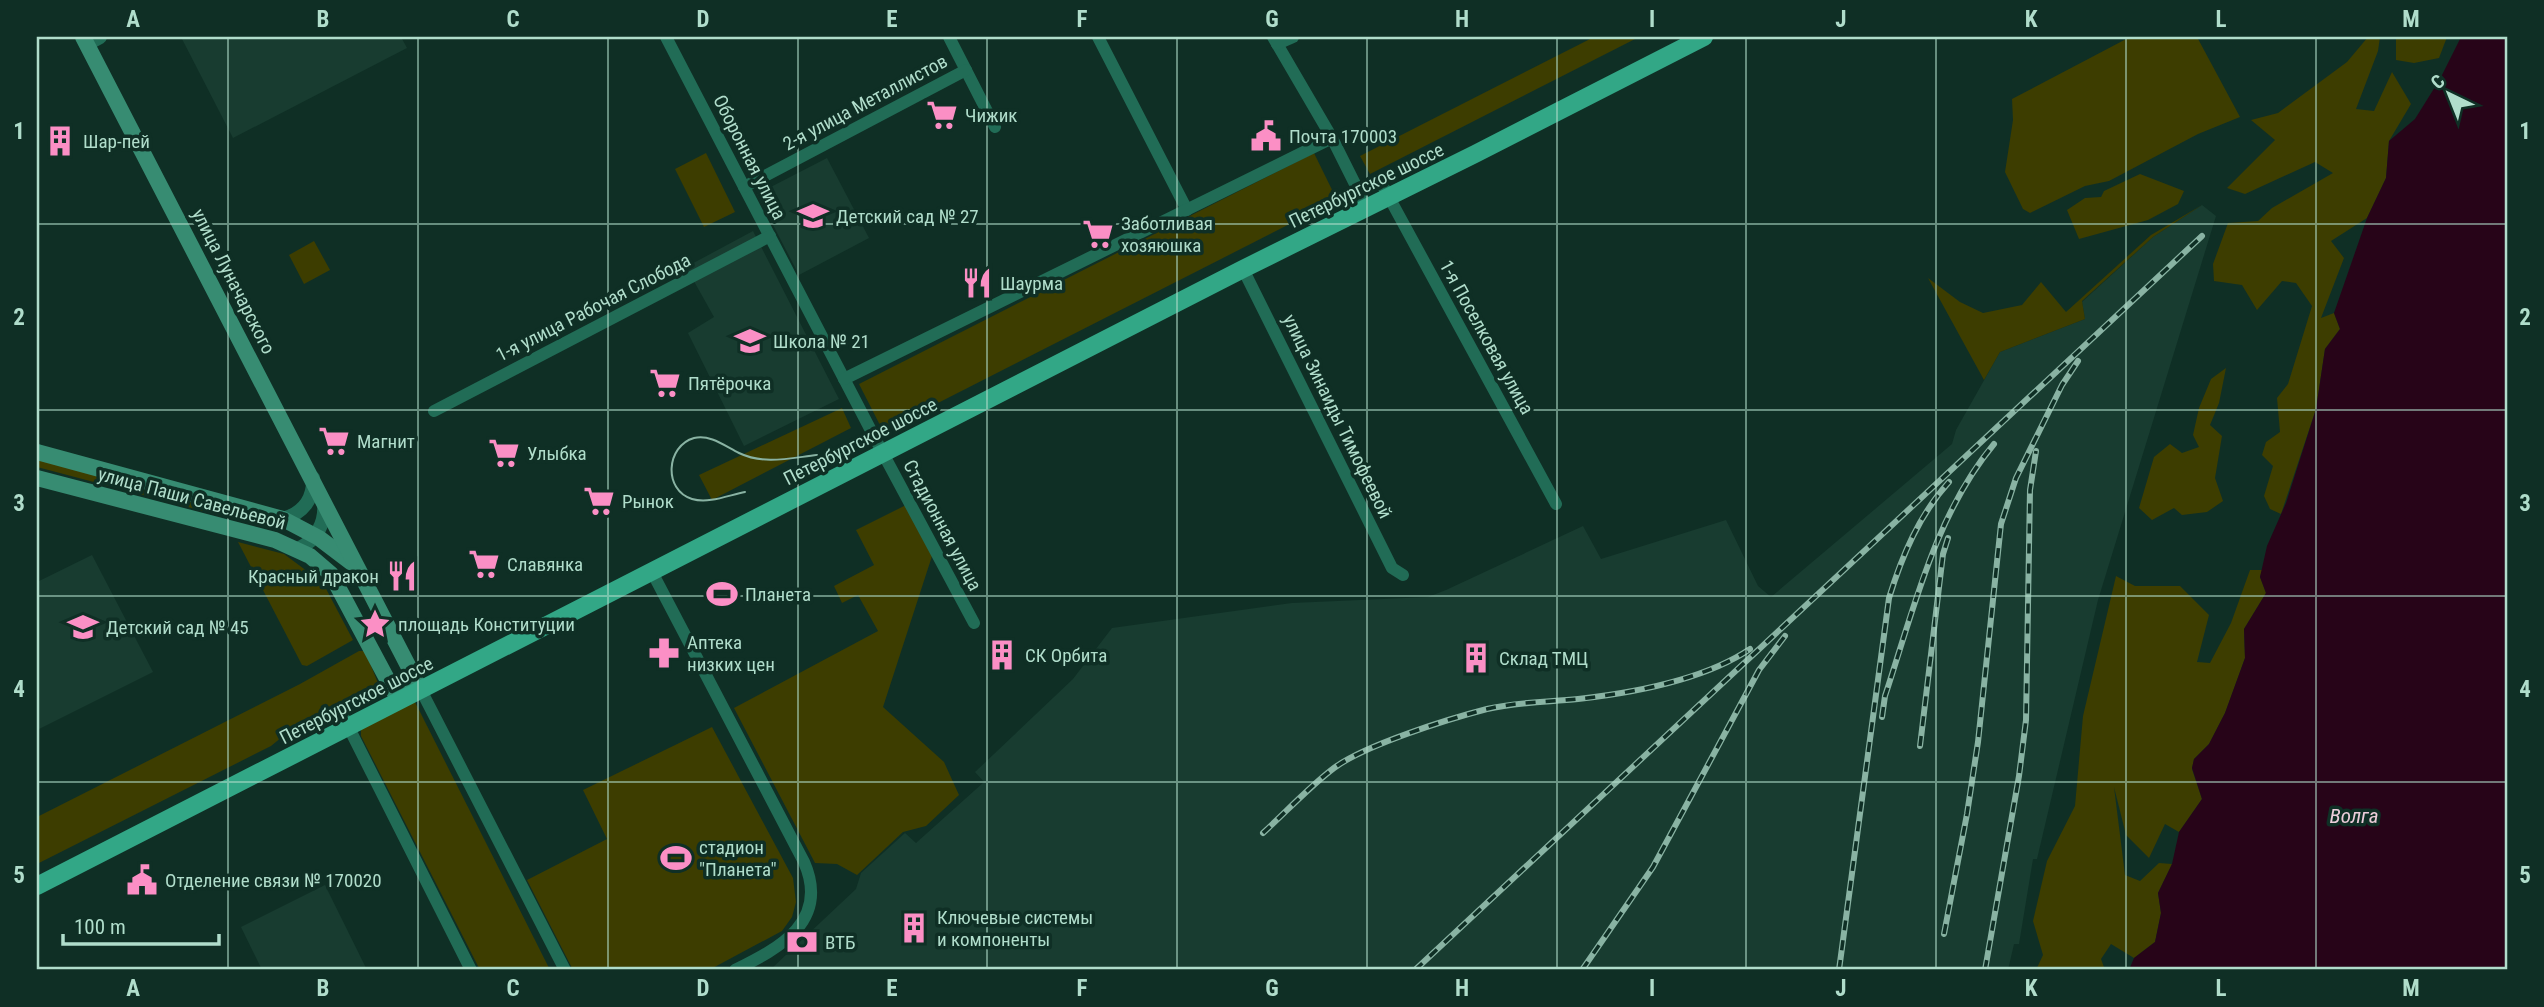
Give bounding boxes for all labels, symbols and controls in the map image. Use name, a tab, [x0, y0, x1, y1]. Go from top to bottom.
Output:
text: A	[126, 6, 140, 33]
text: B	[317, 6, 329, 33]
text: C	[506, 6, 520, 33]
text: D	[697, 6, 710, 33]
text: E	[886, 6, 898, 33]
text: F	[1077, 6, 1088, 33]
text: G	[1265, 6, 1279, 33]
text: H	[1455, 6, 1469, 33]
text: I	[1649, 6, 1655, 33]
text: J	[1835, 6, 1847, 33]
text: K	[2025, 6, 2038, 33]
text: L	[2215, 6, 2227, 33]
text: M	[2402, 6, 2420, 33]
street label: 2-я улица Металлистов	[779, 49, 951, 156]
north arrow	[2414, 60, 2484, 130]
text: С	[2426, 70, 2450, 94]
street label: Оборонная улица	[708, 91, 791, 223]
supermarket icon: Чижик	[925, 98, 959, 132]
place label: Чижик	[965, 104, 1017, 127]
text: 1	[13, 118, 25, 145]
text: 1	[2519, 118, 2531, 145]
public building icon: Почта 170003	[1249, 119, 1283, 153]
building icon: Шар-пей	[43, 124, 77, 158]
place label: Почта 170003	[1289, 125, 1397, 148]
place label: Шар-пей	[83, 130, 150, 153]
street label: Петербургское шоссе	[1285, 138, 1447, 233]
school or university icon: Детский сад № 27	[796, 199, 830, 233]
street label: улица Луначарского	[187, 205, 280, 358]
place label: Детский сад № 27	[836, 205, 979, 228]
place label: Заботливая хозяюшка	[1121, 212, 1213, 257]
supermarket icon: Заботливая хозяюшка	[1081, 217, 1115, 251]
street label: 1-я улица Рабочая Слобода	[492, 248, 694, 367]
street label: 1-я Поселковая улица	[1435, 256, 1539, 418]
restaurant icon: Шаурма	[960, 266, 994, 300]
place label: Шаурма	[1000, 272, 1063, 295]
text: 2	[13, 304, 25, 331]
text: 2	[2519, 304, 2531, 331]
street label: улица Зинаиды Тимофеевой	[1278, 310, 1397, 522]
school or university icon: Школа № 21	[733, 324, 767, 358]
place label: Школа № 21	[773, 330, 870, 353]
supermarket icon: Пятёрочка	[648, 366, 682, 400]
place label: Пятёрочка	[688, 372, 771, 395]
street label: Петербургское шоссе	[780, 393, 941, 490]
supermarket icon: Магнит	[317, 424, 351, 458]
place label: Магнит	[357, 430, 415, 453]
supermarket icon: Улыбка	[487, 436, 521, 470]
place label: Улыбка	[527, 442, 587, 465]
street label: Стадионная улица	[898, 456, 987, 595]
street label: улица Паши Савельевой	[95, 462, 288, 535]
supermarket icon: Рынок	[582, 484, 616, 518]
text: 3	[13, 490, 25, 517]
place label: Рынок	[622, 490, 674, 513]
text: 3	[2519, 490, 2531, 517]
supermarket icon: Славянка	[467, 547, 501, 581]
place label: Славянка	[507, 553, 583, 576]
restaurant icon: Красный дракон	[385, 559, 419, 593]
place label: Красный дракон	[248, 565, 379, 588]
sports icon: Планета	[705, 577, 739, 611]
place label: Планета	[745, 583, 811, 606]
place icon: площадь Конституции	[358, 607, 392, 641]
school or university icon: Детский сад № 45	[66, 610, 100, 644]
place label: площадь Конституции	[398, 613, 575, 636]
place label: Детский сад № 45	[106, 616, 249, 639]
place label: Аптека низких цен	[687, 631, 775, 676]
pharmacy icon: Аптека низких цен	[647, 636, 681, 670]
building icon: СК Орбита	[985, 638, 1019, 672]
building icon: Склад ТМЦ	[1459, 641, 1493, 675]
place label: СК Орбита	[1025, 644, 1107, 667]
place label: Склад ТМЦ	[1499, 647, 1588, 670]
street label: Петербургское шоссе	[276, 652, 437, 749]
text: 4	[13, 676, 25, 703]
text: 4	[2519, 676, 2531, 703]
water label: Волга	[2330, 804, 2378, 828]
place label: стадион "Планета"	[699, 836, 777, 881]
sports icon: стадион "Планета"	[659, 841, 693, 875]
text: 5	[13, 862, 25, 889]
text: 5	[2519, 862, 2531, 889]
public building icon: Отделение связи № 170020	[125, 863, 159, 897]
place label: Отделение связи № 170020	[165, 869, 382, 892]
scale bar	[63, 902, 219, 946]
place label: Ключевые системы и компоненты	[937, 906, 1093, 951]
building icon: Ключевые системы и компоненты	[897, 911, 931, 945]
text: 100 m	[74, 915, 126, 939]
bank icon: ВТБ	[785, 925, 819, 959]
place label: ВТБ	[825, 931, 855, 954]
text: A	[126, 975, 140, 1002]
text: B	[317, 975, 329, 1002]
text: C	[506, 975, 520, 1002]
text: D	[697, 975, 710, 1002]
text: E	[886, 975, 898, 1002]
text: F	[1077, 975, 1088, 1002]
text: G	[1265, 975, 1279, 1002]
text: H	[1455, 975, 1469, 1002]
text: I	[1649, 975, 1655, 1002]
text: J	[1835, 975, 1847, 1002]
text: K	[2025, 975, 2038, 1002]
text: L	[2215, 975, 2227, 1002]
text: M	[2402, 975, 2420, 1002]

